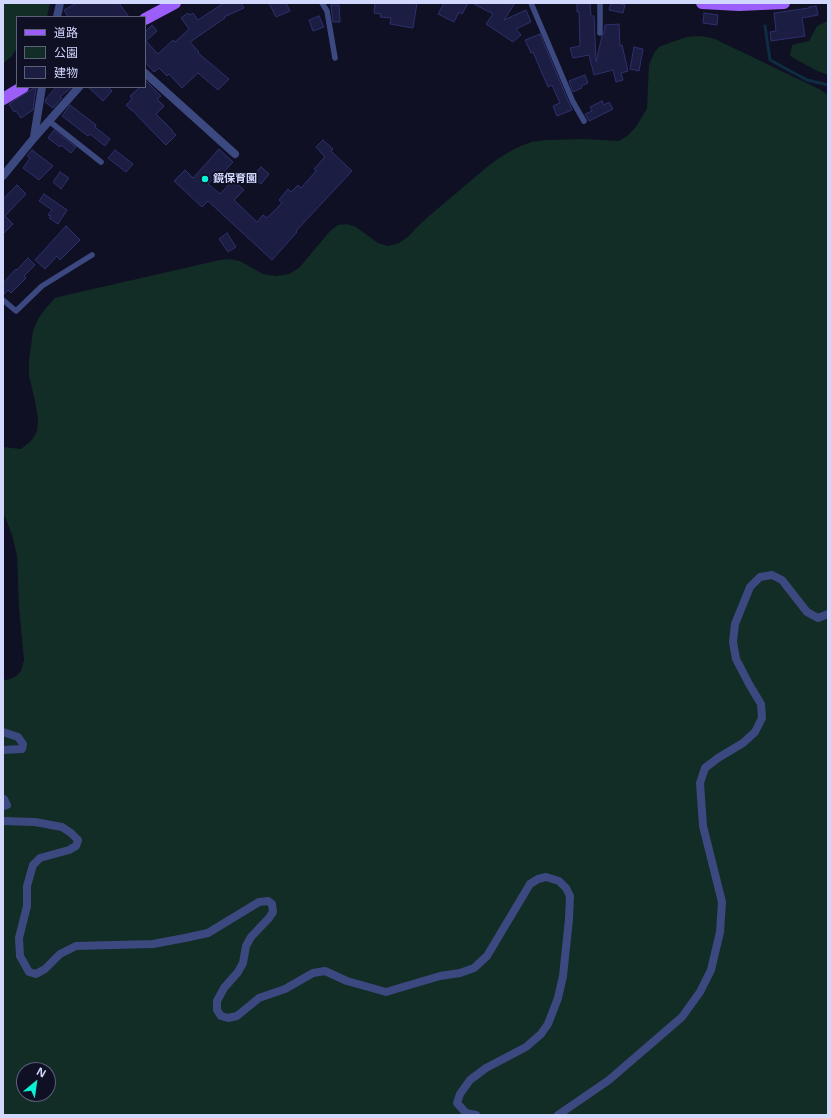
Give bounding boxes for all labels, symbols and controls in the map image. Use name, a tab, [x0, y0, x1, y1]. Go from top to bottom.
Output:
legend	[16, 16, 146, 88]
text: 道路	[54, 24, 78, 41]
text: 公園	[54, 44, 78, 61]
text: 建物	[54, 64, 78, 81]
place label: 鏡保育園	[213, 172, 257, 186]
marker: 鏡保育園	[200, 174, 210, 184]
north arrow	[16, 1062, 56, 1102]
text: N	[34, 1063, 49, 1081]

